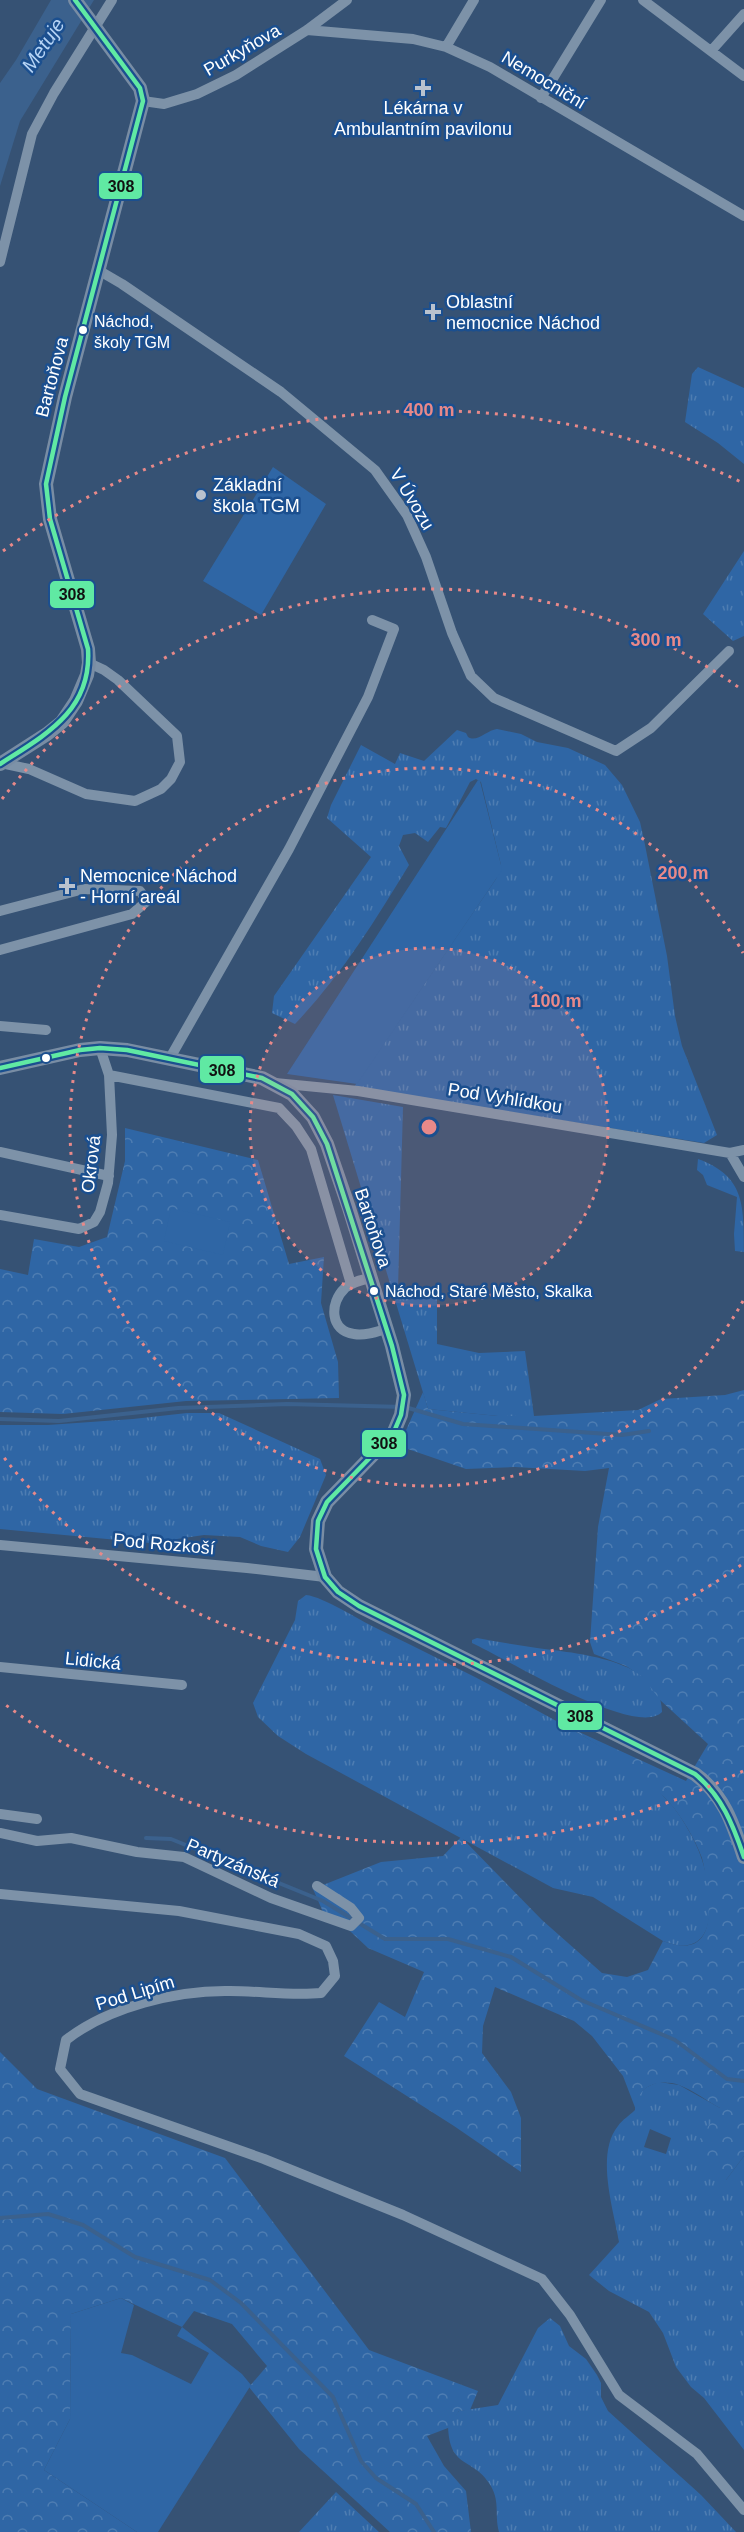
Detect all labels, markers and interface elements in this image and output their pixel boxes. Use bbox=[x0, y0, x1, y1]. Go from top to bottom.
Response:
water label: Metuje bbox=[17, 14, 69, 76]
street label: Purkyňova bbox=[200, 20, 285, 80]
street label: Nemocniční bbox=[498, 47, 590, 113]
marker: Lékárna v Ambulantním pavilonu bbox=[416, 81, 430, 95]
place label: Lékárna v Ambulantním pavilonu bbox=[334, 98, 512, 139]
line badge: 308 bbox=[98, 172, 143, 200]
text: 308 bbox=[108, 178, 134, 195]
place label: Oblastní nemocnice Náchod bbox=[446, 292, 600, 333]
marker: Oblastní nemocnice Náchod bbox=[424, 303, 442, 321]
place label: Náchod, školy TGM bbox=[94, 313, 170, 351]
marker: Náchod, školy TGM bbox=[77, 324, 89, 336]
street label: Bartoňova bbox=[32, 334, 73, 419]
text: 400 m bbox=[403, 400, 455, 420]
street label: V Úvozu bbox=[386, 464, 439, 533]
place label: Základní škola TGM bbox=[213, 475, 300, 516]
marker: Základní škola TGM bbox=[194, 488, 208, 502]
line badge: 308 bbox=[49, 580, 95, 609]
text: 308 bbox=[59, 586, 85, 603]
text: 300 m bbox=[630, 630, 682, 650]
text: 200 m bbox=[657, 863, 709, 883]
place label: Nemocnice Náchod - Horní areál bbox=[80, 866, 237, 907]
marker: Nemocnice Náchod - Horní areál bbox=[58, 877, 76, 895]
text: 100 m bbox=[530, 991, 582, 1011]
unlabelled marker bbox=[40, 1052, 52, 1064]
line badge: 308 bbox=[199, 1055, 245, 1084]
text: 308 bbox=[209, 1062, 235, 1079]
street label: Pod Vyhlídkou bbox=[446, 1079, 564, 1117]
centre of rings bbox=[419, 1117, 439, 1137]
street label: Okrová bbox=[78, 1133, 105, 1194]
street label: Bartoňova bbox=[351, 1186, 395, 1271]
place label: Náchod, Staré Město, Skalka bbox=[385, 1283, 592, 1300]
marker: Náchod, Staré Město, Skalka bbox=[368, 1285, 380, 1297]
line badge: 308 bbox=[361, 1429, 407, 1458]
text: 308 bbox=[371, 1435, 397, 1452]
street label: Pod Rozkoší bbox=[112, 1530, 216, 1558]
street label: Lidická bbox=[64, 1648, 123, 1674]
line badge: 308 bbox=[557, 1702, 603, 1731]
text: 308 bbox=[567, 1708, 593, 1725]
street label: Partyzánská bbox=[184, 1834, 283, 1892]
street label: Pod Lipím bbox=[93, 1972, 177, 2014]

